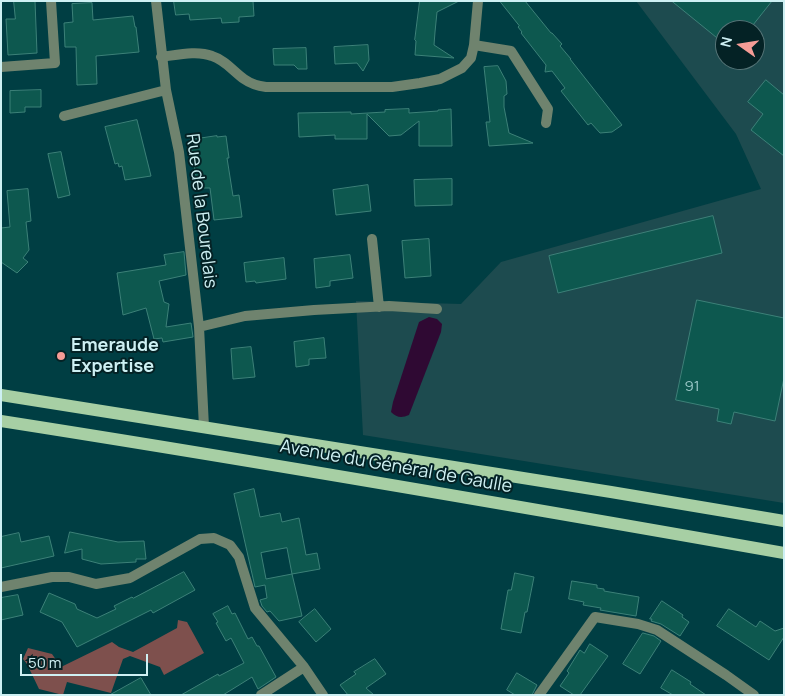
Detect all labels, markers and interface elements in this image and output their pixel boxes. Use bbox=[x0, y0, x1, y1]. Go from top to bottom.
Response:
north arrow bbox=[715, 20, 765, 70]
text: N bbox=[715, 35, 736, 49]
street label: Rue de la Bourelais bbox=[181, 132, 221, 290]
place label: Emeraude Expertise bbox=[71, 335, 159, 378]
marker: Emeraude Expertise bbox=[55, 350, 67, 362]
house number: 91 bbox=[684, 378, 700, 396]
street label: Avenue du Général de Gaulle bbox=[278, 436, 514, 498]
scale bar bbox=[22, 644, 150, 676]
text: 50 m bbox=[28, 652, 62, 673]

